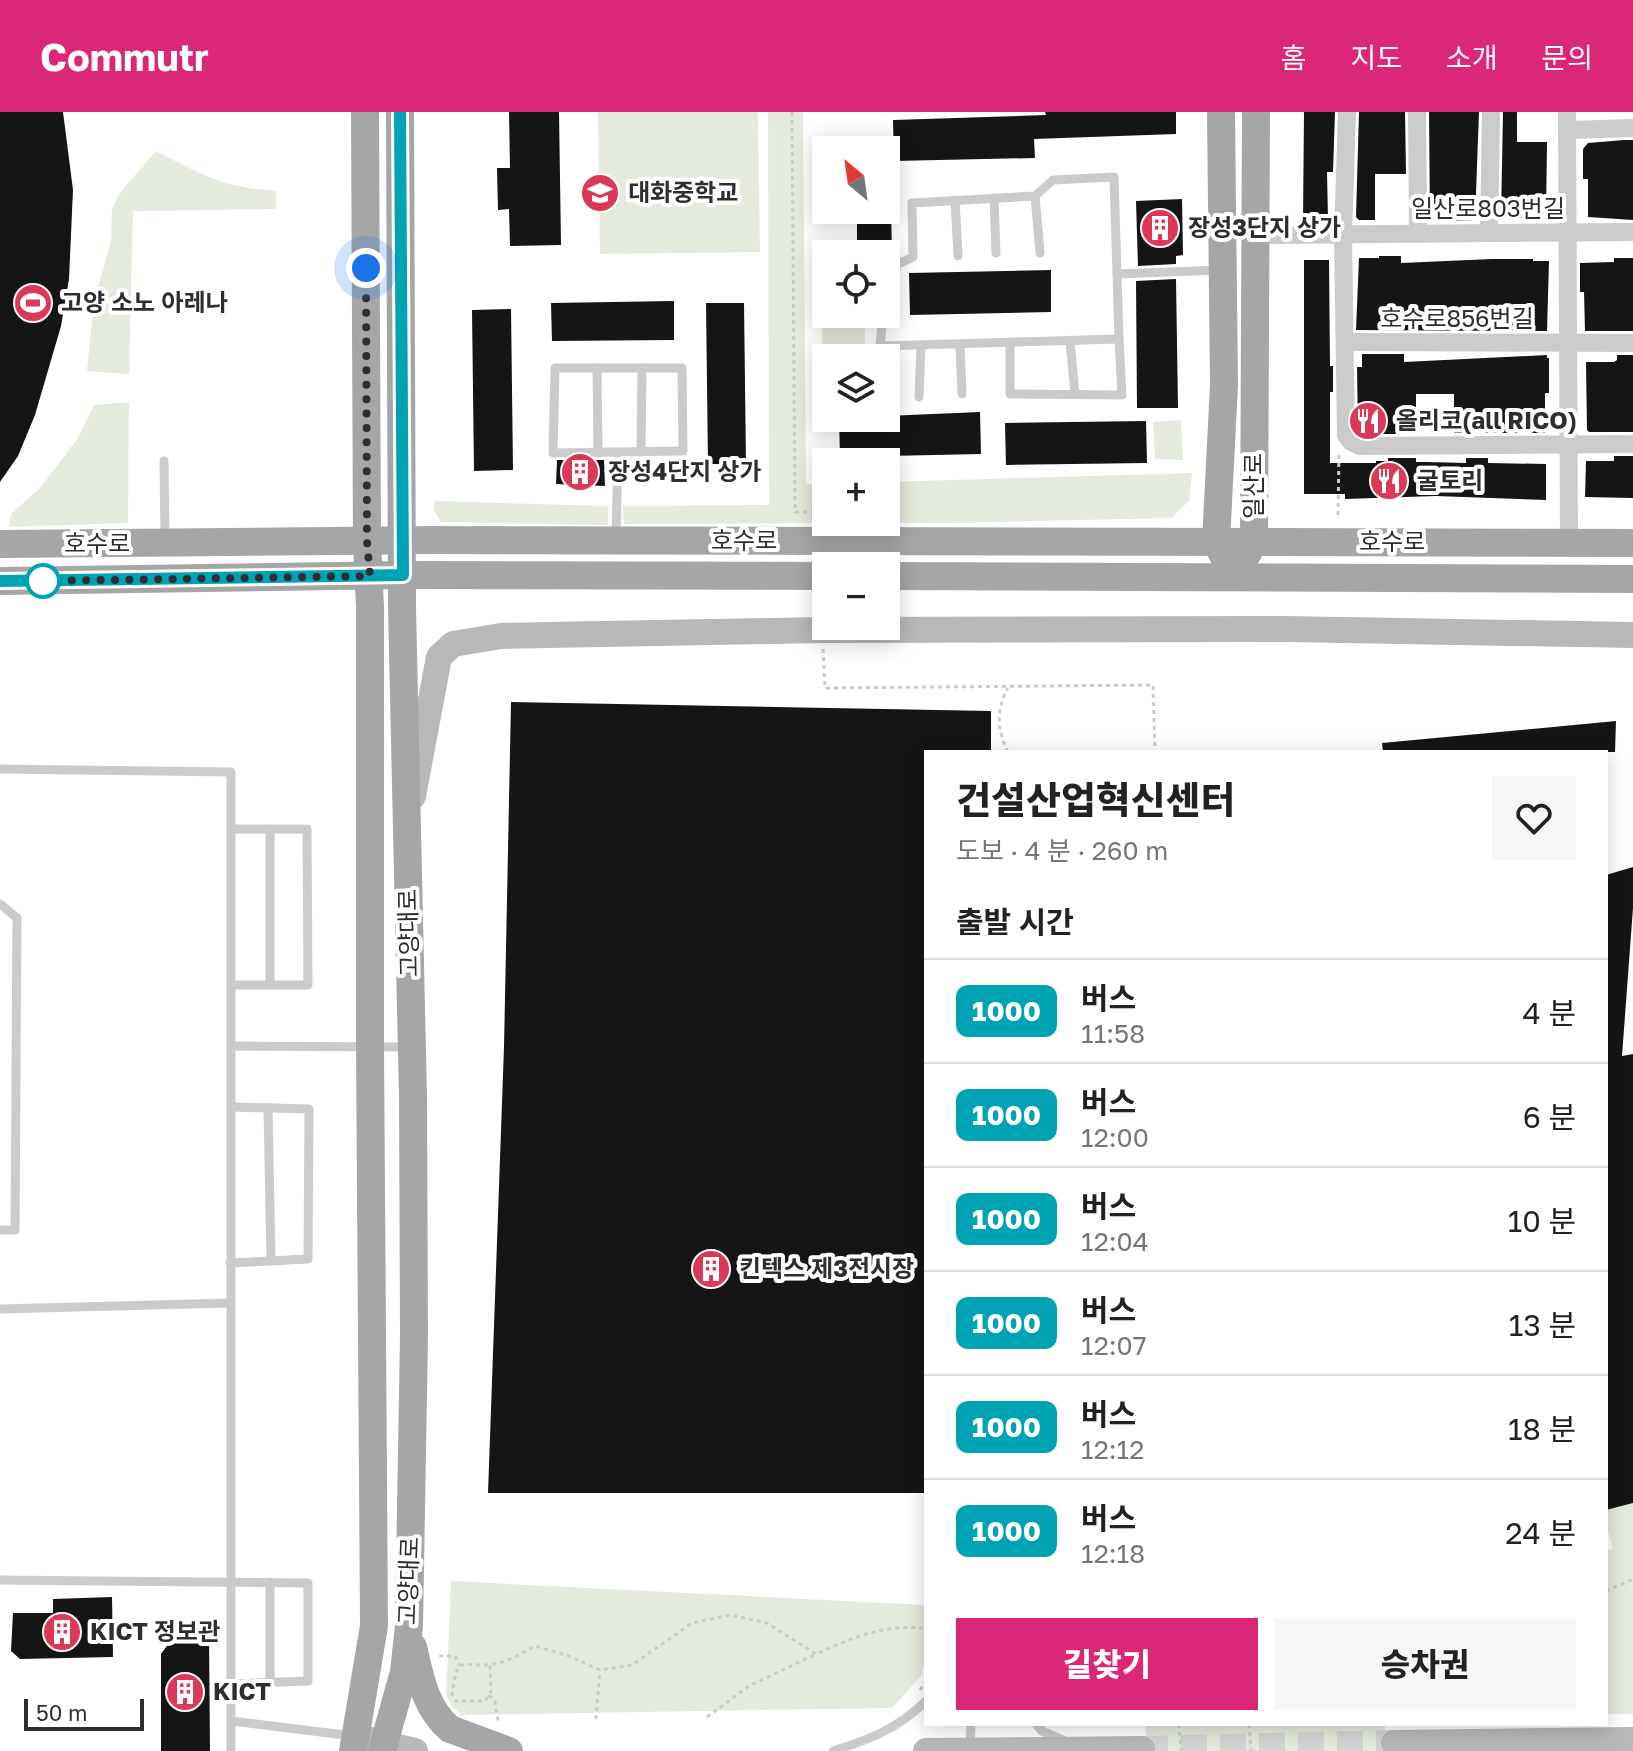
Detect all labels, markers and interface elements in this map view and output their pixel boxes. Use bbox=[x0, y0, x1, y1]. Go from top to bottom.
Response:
text: Commutr bbox=[40, 34, 209, 79]
text: 홈 bbox=[1281, 41, 1306, 74]
text: 지도 bbox=[1350, 41, 1402, 74]
text: 소개 bbox=[1446, 41, 1497, 74]
text: 문의 bbox=[1541, 41, 1593, 74]
north arrow bbox=[812, 136, 900, 224]
map controls bbox=[812, 136, 900, 640]
school or university icon: 대화중학교 bbox=[579, 172, 621, 214]
place label: 대화중학교 bbox=[628, 177, 738, 206]
street label: 일산로803번길 bbox=[1411, 193, 1565, 222]
building icon: 장성3단지 상가 bbox=[1139, 207, 1181, 249]
place label: 장성3단지 상가 bbox=[1188, 212, 1341, 241]
button: locate bbox=[812, 240, 900, 328]
your location bbox=[346, 248, 386, 288]
sports icon: 고양 소노 아레나 bbox=[12, 282, 54, 324]
place label: 고양 소노 아레나 bbox=[61, 287, 228, 316]
street label: 호수로856번길 bbox=[1380, 303, 1534, 332]
button: layers bbox=[812, 344, 900, 432]
restaurant icon: 올리코(all RICO) bbox=[1347, 400, 1389, 442]
place label: 올리코(all RICO) bbox=[1396, 405, 1577, 434]
button: + bbox=[812, 448, 900, 536]
building icon: 장성4단지 상가 bbox=[559, 451, 601, 493]
street label: 일산로 bbox=[1238, 453, 1267, 519]
place label: 장성4단지 상가 bbox=[608, 456, 761, 485]
restaurant icon: 굴토리 bbox=[1368, 460, 1410, 502]
place label: 굴토리 bbox=[1417, 465, 1483, 494]
street label: 호수로 bbox=[711, 525, 777, 554]
street label: 호수로 bbox=[1359, 526, 1425, 555]
street label: 호수로 bbox=[64, 528, 130, 557]
button: − bbox=[812, 552, 900, 640]
unlabelled marker bbox=[26, 564, 60, 598]
button: heart bbox=[1492, 776, 1576, 860]
text: 건설산업혁신센터 bbox=[956, 777, 1236, 822]
text: 도보 · 4 분 · 260 m bbox=[956, 835, 1168, 866]
street label: 고양대로 bbox=[392, 889, 423, 977]
text: 출발 시간 bbox=[956, 904, 1074, 940]
text: 버스 bbox=[1081, 980, 1136, 1016]
text: 1000 bbox=[972, 994, 1041, 1027]
text: 4 분 bbox=[1523, 995, 1576, 1031]
text: 11:58 bbox=[1081, 1018, 1145, 1049]
text: 버스 bbox=[1081, 1084, 1136, 1120]
text: 1000 bbox=[972, 1098, 1041, 1131]
text: 6 분 bbox=[1523, 1099, 1576, 1135]
text: 12:00 bbox=[1081, 1122, 1149, 1153]
text: 버스 bbox=[1081, 1188, 1136, 1224]
text: 1000 bbox=[972, 1202, 1041, 1235]
text: 10 분 bbox=[1508, 1203, 1576, 1239]
text: 12:04 bbox=[1081, 1226, 1149, 1257]
building icon: 킨텍스 제3전시장 bbox=[690, 1248, 732, 1290]
place label: 킨텍스 제3전시장 bbox=[739, 1253, 914, 1282]
text: 버스 bbox=[1081, 1292, 1136, 1328]
text: 1000 bbox=[972, 1306, 1041, 1339]
text: 13 분 bbox=[1509, 1307, 1576, 1343]
text: 12:07 bbox=[1081, 1330, 1146, 1361]
text: 버스 bbox=[1081, 1396, 1136, 1432]
text: 1000 bbox=[972, 1410, 1041, 1443]
text: 18 분 bbox=[1508, 1411, 1576, 1447]
text: 12:12 bbox=[1081, 1434, 1144, 1465]
text: 버스 bbox=[1081, 1500, 1136, 1536]
text: 1000 bbox=[972, 1514, 1041, 1547]
text: 24 분 bbox=[1505, 1515, 1576, 1551]
street label: 고양대로 bbox=[391, 1536, 424, 1626]
text: 12:18 bbox=[1081, 1538, 1145, 1569]
building icon: KICT 정보관 bbox=[41, 1611, 83, 1653]
place label: KICT 정보관 bbox=[90, 1616, 220, 1645]
button: 길찾기 bbox=[956, 1618, 1258, 1710]
button: 승차권 bbox=[1274, 1618, 1576, 1710]
building icon: KICT bbox=[164, 1671, 206, 1713]
place label: KICT bbox=[213, 1676, 271, 1705]
scale bar bbox=[24, 1695, 144, 1731]
text: 50 m bbox=[36, 1699, 87, 1726]

